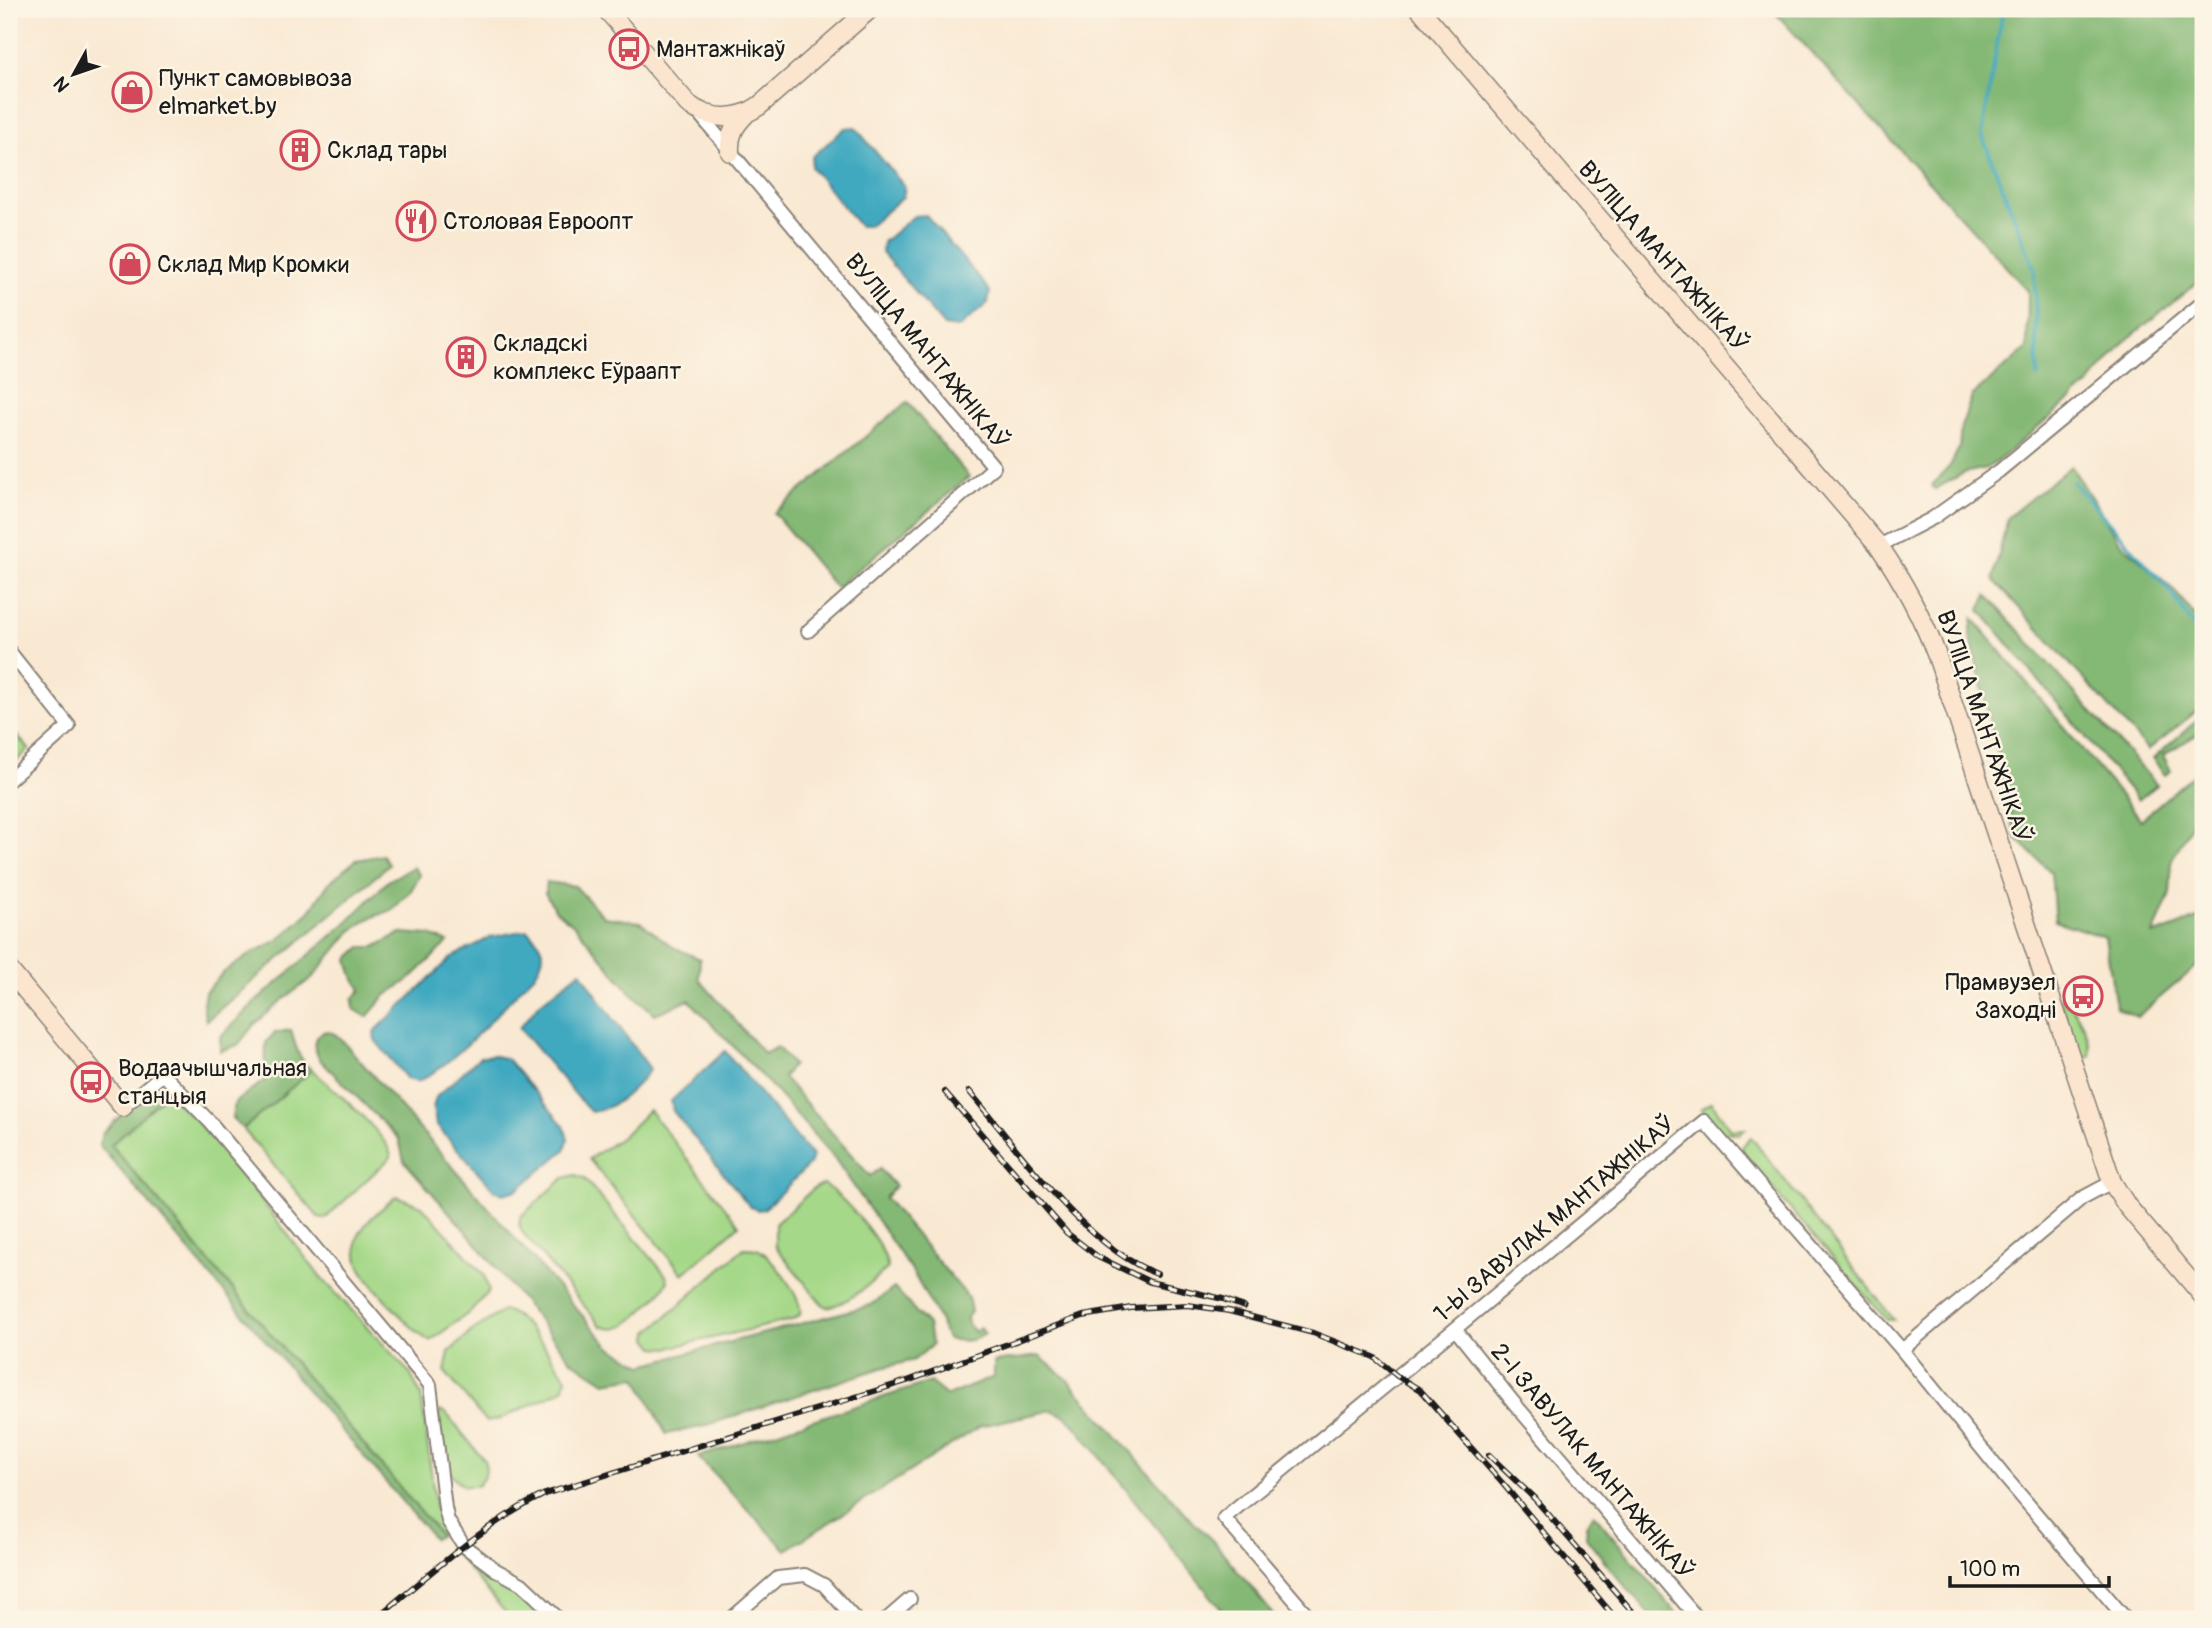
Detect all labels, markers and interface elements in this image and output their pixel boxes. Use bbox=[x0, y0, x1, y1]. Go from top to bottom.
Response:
bus stop icon: Мантажнікаў bbox=[608, 28, 650, 70]
place label: Мантажнікаў bbox=[656, 35, 785, 64]
north arrow bbox=[38, 38, 108, 108]
place label: Пункт самовывоза elmarket.by bbox=[159, 64, 352, 121]
shop icon: Пункт самовывоза elmarket.by bbox=[111, 71, 153, 113]
text: N bbox=[48, 72, 75, 97]
building icon: Склад тары bbox=[279, 129, 321, 171]
place label: Склад тары bbox=[327, 136, 448, 165]
street label: ВУЛІЦА МАНТАЖНІКАЎ bbox=[1572, 155, 1754, 358]
restaurant icon: Столовая Евроопт bbox=[395, 200, 437, 242]
place label: Столовая Евроопт bbox=[443, 207, 633, 236]
shop icon: Склад Мир Кромки bbox=[109, 243, 151, 285]
street label: ВУЛІЦА МАНТАЖНІКАЎ bbox=[839, 248, 1015, 455]
place label: Склад Мир Кромки bbox=[157, 250, 349, 279]
place label: Складскі комплекс Еўраапт bbox=[493, 329, 681, 386]
building icon: Складскі комплекс Еўраапт bbox=[445, 336, 487, 378]
street label: ВУЛІЦА МАНТАЖНІКАЎ bbox=[1930, 607, 2037, 846]
place label: Прамвузел Заходні bbox=[1945, 968, 2056, 1025]
bus stop icon: Прамвузел Заходні bbox=[2062, 975, 2104, 1017]
place label: Водаачышчальная станцыя bbox=[118, 1054, 307, 1111]
bus stop icon: Водаачышчальная станцыя bbox=[70, 1061, 112, 1103]
street label: 1-Ы ЗАВУЛАК МАНТАЖНІКАЎ bbox=[1428, 1110, 1681, 1329]
street label: 2-І ЗАВУЛАК МАНТАЖНІКАЎ bbox=[1485, 1338, 1699, 1585]
scale bar bbox=[1950, 1544, 2109, 1588]
text: 100 m bbox=[1960, 1556, 2020, 1583]

